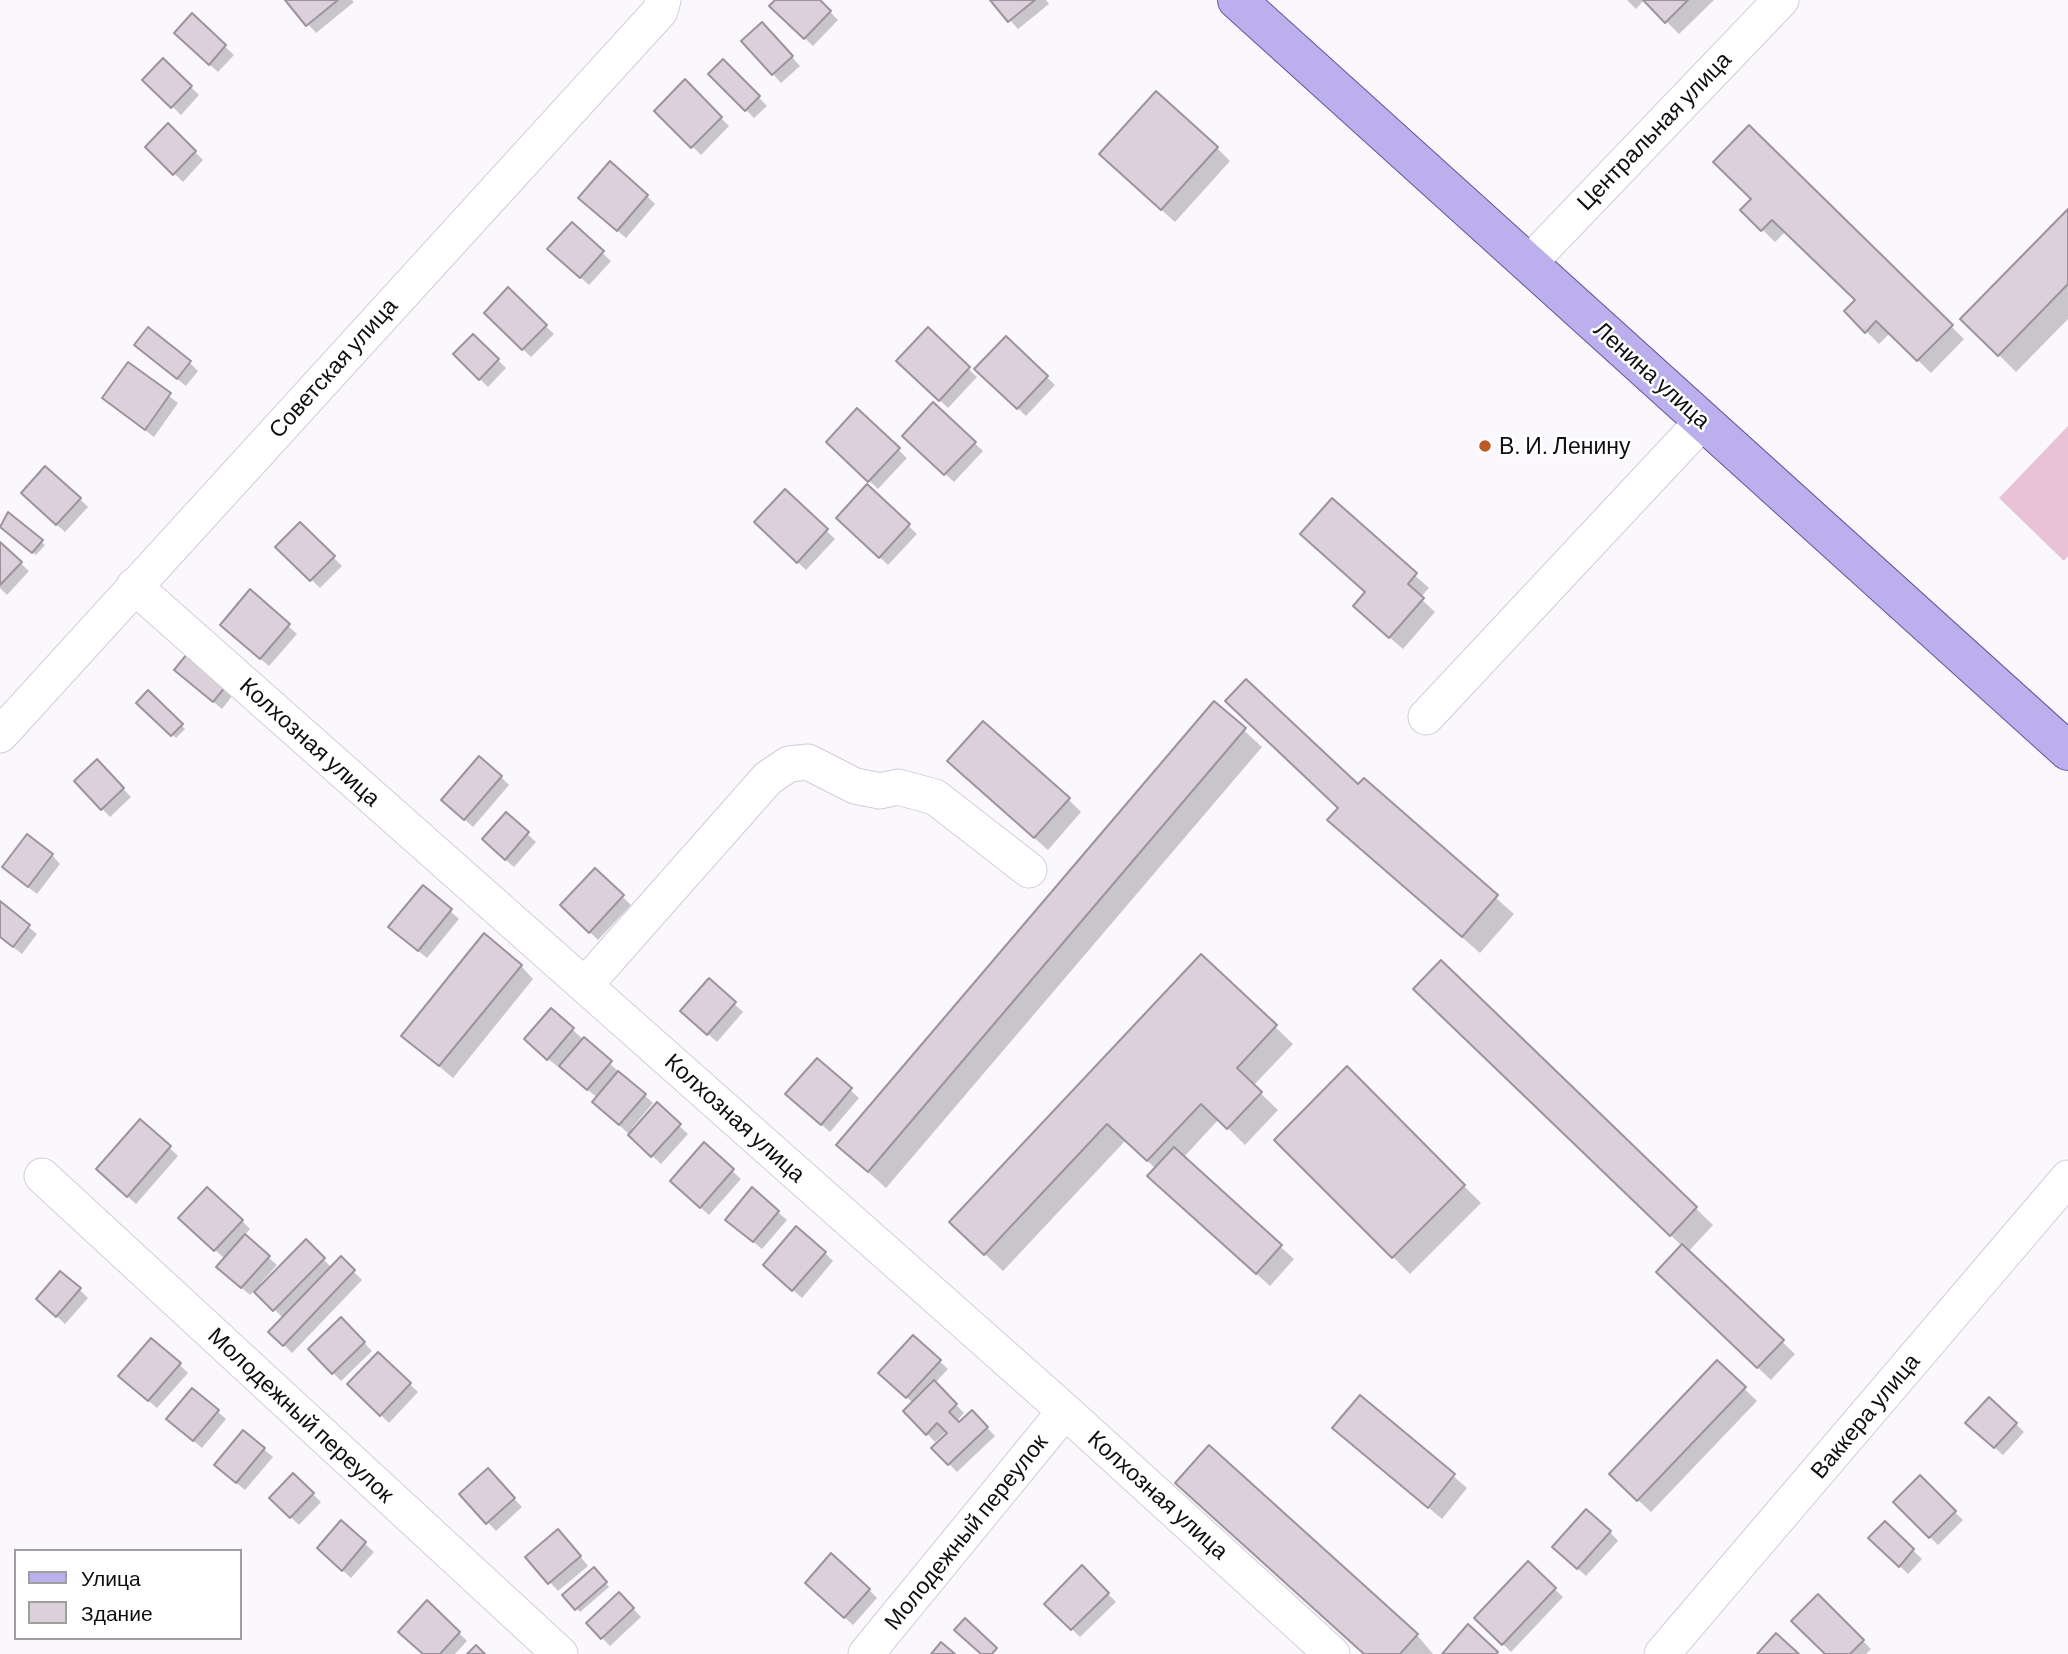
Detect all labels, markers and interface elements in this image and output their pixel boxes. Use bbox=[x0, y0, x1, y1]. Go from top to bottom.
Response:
street label: Центральная улица bbox=[1571, 46, 1737, 216]
street label: Советская улица bbox=[263, 292, 403, 444]
street label: Ленина улица bbox=[1588, 316, 1716, 434]
place label: В. И. Ленину bbox=[1499, 432, 1630, 460]
marker: В. И. Ленину bbox=[1477, 438, 1493, 454]
street label: Колхозная улица bbox=[234, 672, 386, 812]
street label: Колхозная улица bbox=[659, 1048, 811, 1188]
street label: Молодежный переулок bbox=[202, 1322, 400, 1508]
street label: Ваккера улица bbox=[1805, 1348, 1925, 1484]
street label: Колхозная улица bbox=[1082, 1425, 1234, 1565]
street label: Молодежный переулок bbox=[879, 1429, 1053, 1635]
legend bbox=[14, 1549, 242, 1640]
text: Улица bbox=[81, 1565, 141, 1590]
text: Здание bbox=[81, 1600, 153, 1625]

